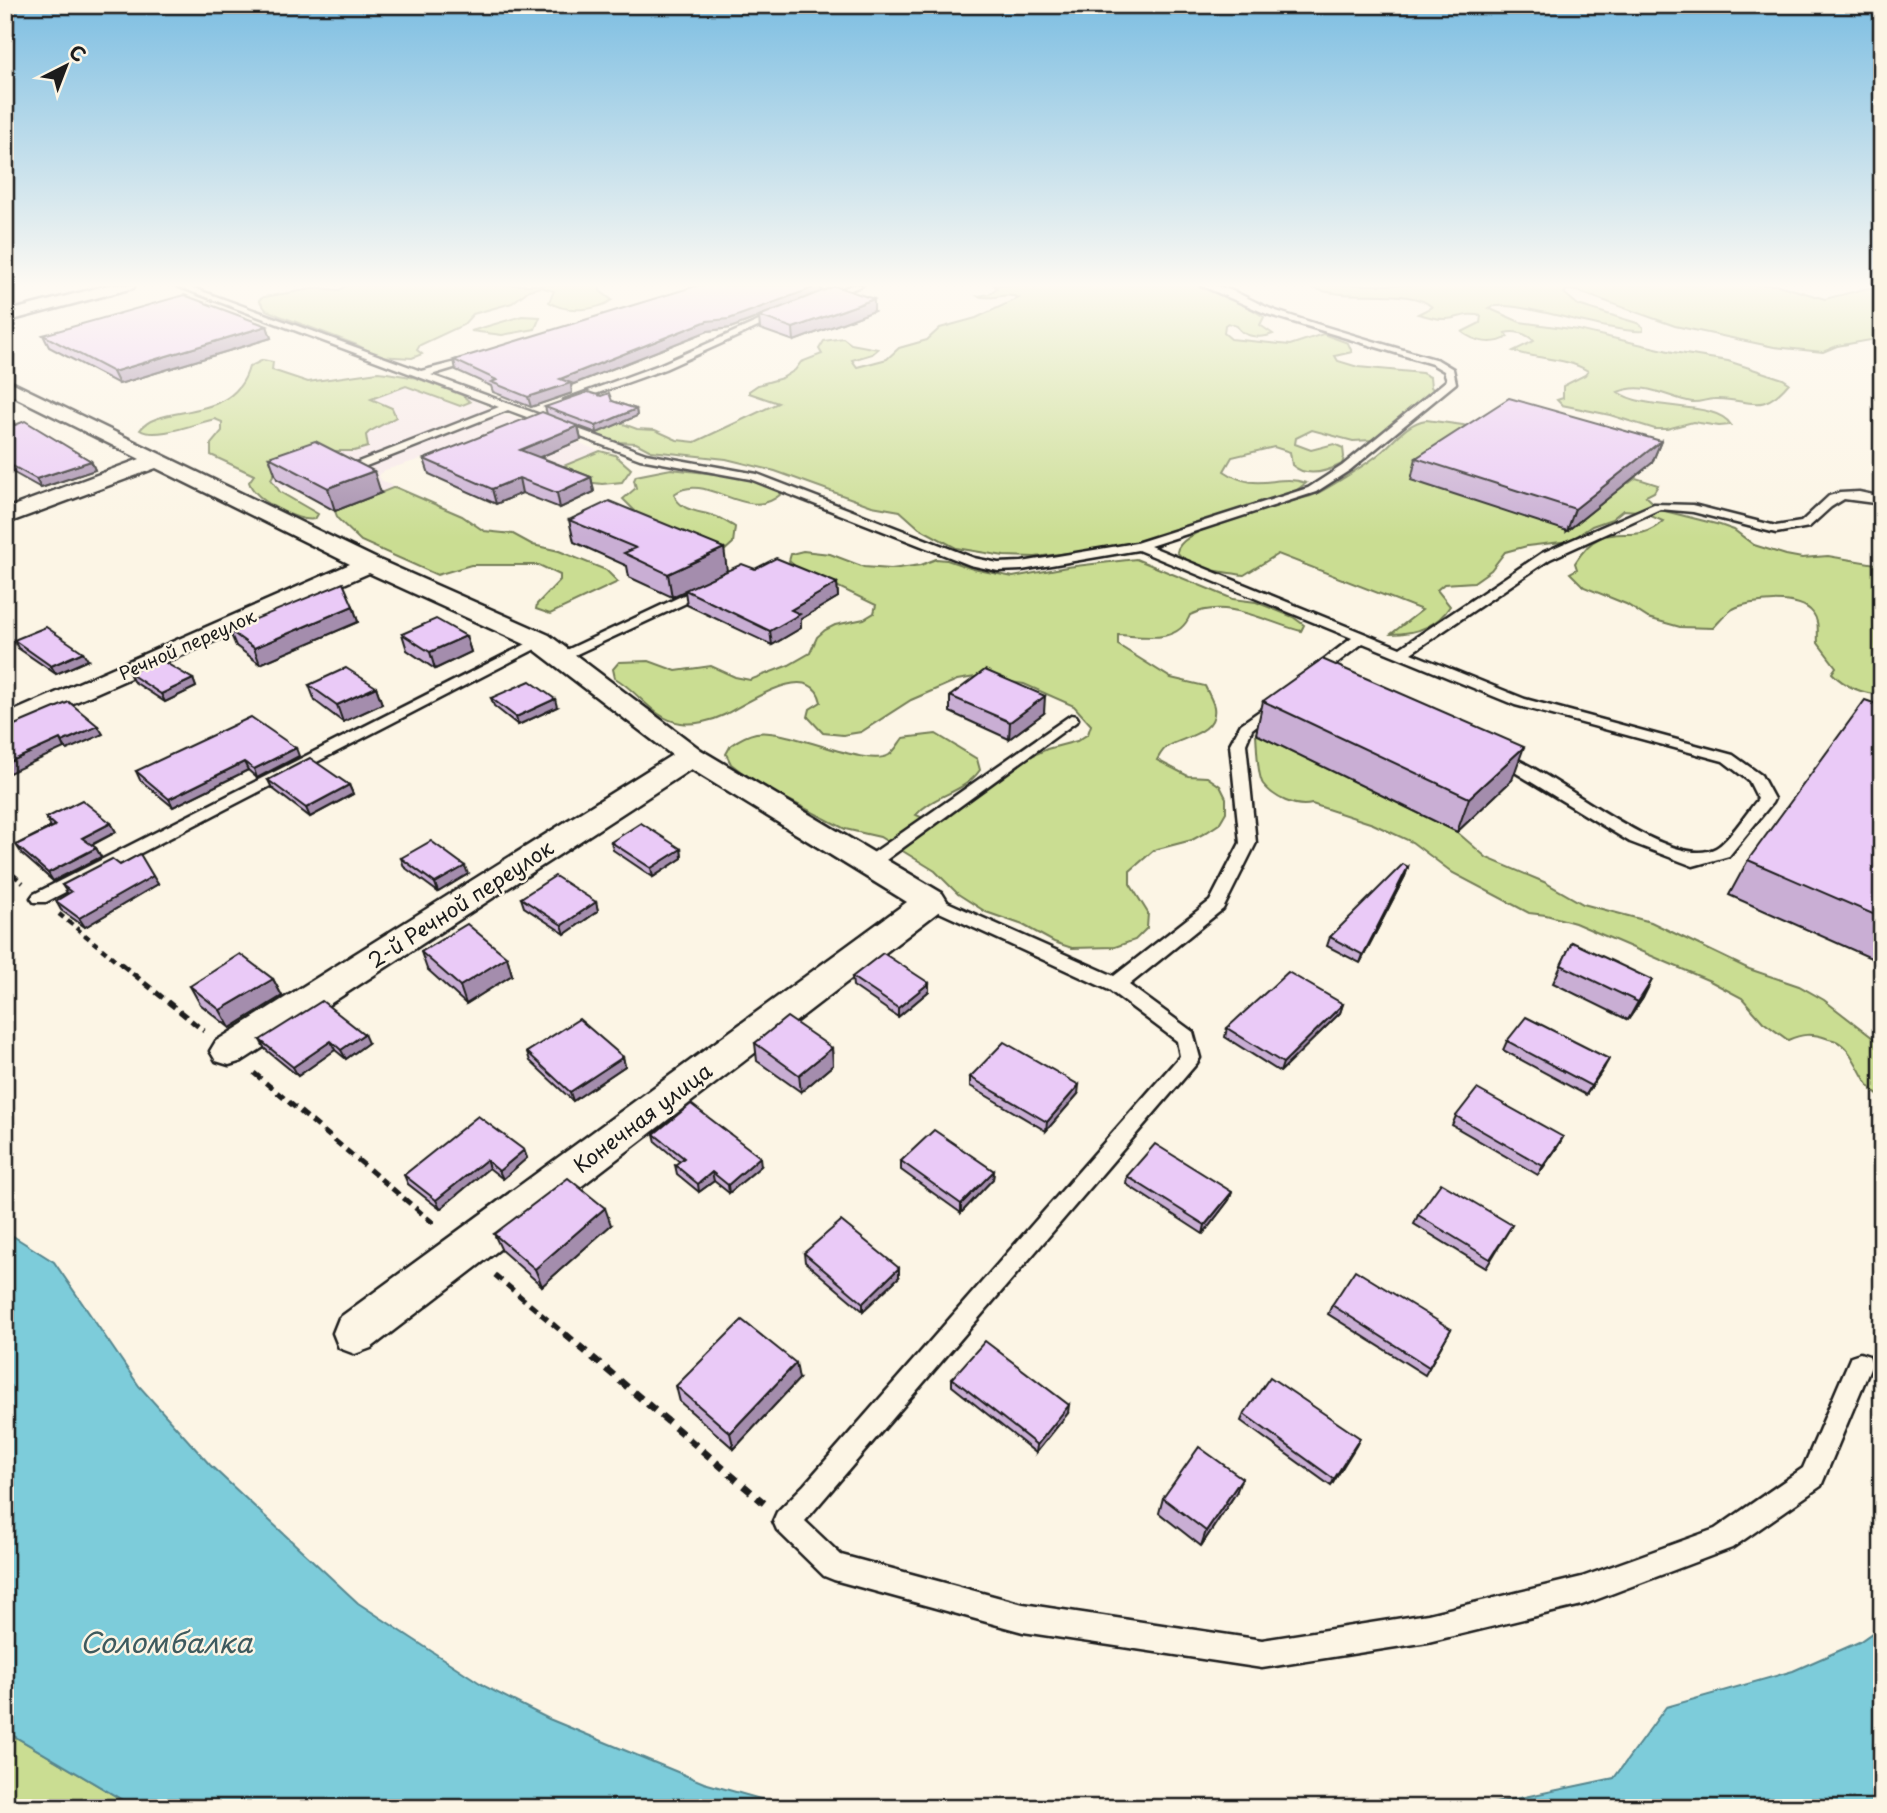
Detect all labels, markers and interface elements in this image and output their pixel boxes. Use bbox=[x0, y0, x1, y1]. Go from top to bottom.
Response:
north arrow bbox=[32, 32, 102, 102]
text: С bbox=[63, 37, 93, 68]
street label: Речной переулок bbox=[114, 602, 260, 686]
street label: 2-й Речной переулок bbox=[361, 831, 559, 975]
street label: Конечная улица bbox=[566, 1054, 719, 1180]
water label: Соломбалка bbox=[80, 1620, 253, 1663]

